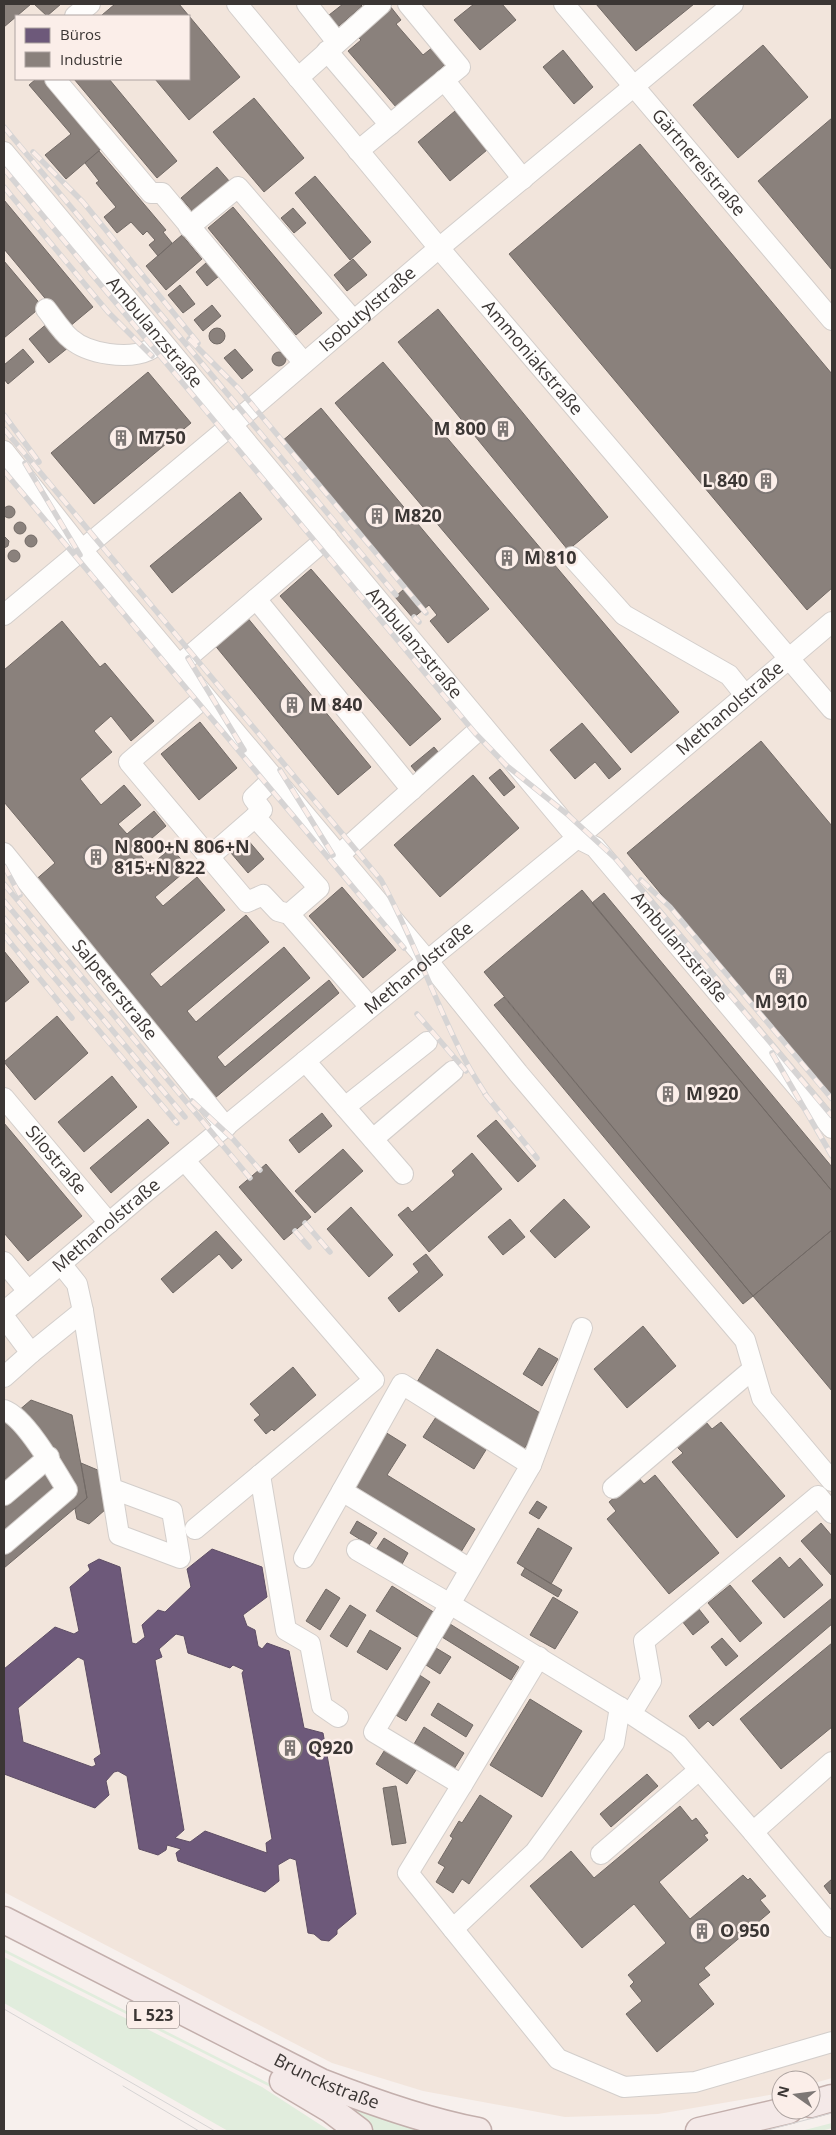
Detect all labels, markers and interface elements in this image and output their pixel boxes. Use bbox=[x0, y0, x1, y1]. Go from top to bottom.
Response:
legend bbox=[15, 15, 190, 80]
text: Büros bbox=[60, 24, 101, 44]
text: Industrie bbox=[60, 49, 123, 69]
street label: Gärtnereistraße bbox=[647, 103, 752, 221]
street label: Isobutylstraße bbox=[313, 260, 420, 357]
street label: Ambulanzstraße bbox=[102, 271, 209, 392]
street label: Ammoniakstraße bbox=[477, 294, 589, 420]
place label: M 800 bbox=[433, 416, 486, 440]
building icon: M 800 bbox=[490, 416, 516, 442]
building icon: M750 bbox=[108, 425, 134, 451]
place label: M750 bbox=[138, 425, 186, 449]
place label: L 840 bbox=[702, 468, 748, 492]
building icon: L 840 bbox=[753, 468, 779, 494]
building icon: M820 bbox=[364, 503, 390, 529]
place label: M820 bbox=[394, 503, 442, 527]
building icon: M 810 bbox=[494, 545, 520, 571]
place label: M 810 bbox=[524, 545, 577, 569]
street label: Ambulanzstraße bbox=[362, 582, 468, 703]
street label: Methanolstraße bbox=[670, 655, 788, 760]
building icon: M 840 bbox=[279, 692, 305, 718]
place label: M 840 bbox=[310, 692, 363, 716]
place label: N 800+N 806+N 815+N 822 bbox=[114, 834, 250, 879]
building icon: N 800+N 806+N 815+N 822 bbox=[83, 844, 109, 870]
street label: Ambulanzstraße bbox=[627, 886, 734, 1007]
street label: Methanolstraße bbox=[359, 915, 478, 1019]
street label: Salpeterstraße bbox=[67, 934, 164, 1045]
building icon: M 910 bbox=[768, 963, 794, 989]
place label: M 910 bbox=[755, 989, 807, 1013]
building icon: M 920 bbox=[655, 1081, 681, 1107]
place label: M 920 bbox=[686, 1081, 739, 1105]
street label: Silostraße bbox=[21, 1120, 93, 1199]
street label: Methanolstraße bbox=[47, 1172, 164, 1277]
building icon: Q920 bbox=[277, 1735, 303, 1761]
place label: Q920 bbox=[308, 1735, 353, 1759]
building icon: O 950 bbox=[689, 1918, 715, 1944]
place label: O 950 bbox=[720, 1918, 770, 1942]
road number: L 523 bbox=[127, 2002, 179, 2028]
street label: Brunckstraße bbox=[270, 2047, 383, 2114]
north arrow bbox=[771, 2070, 821, 2120]
text: N bbox=[772, 2084, 793, 2100]

